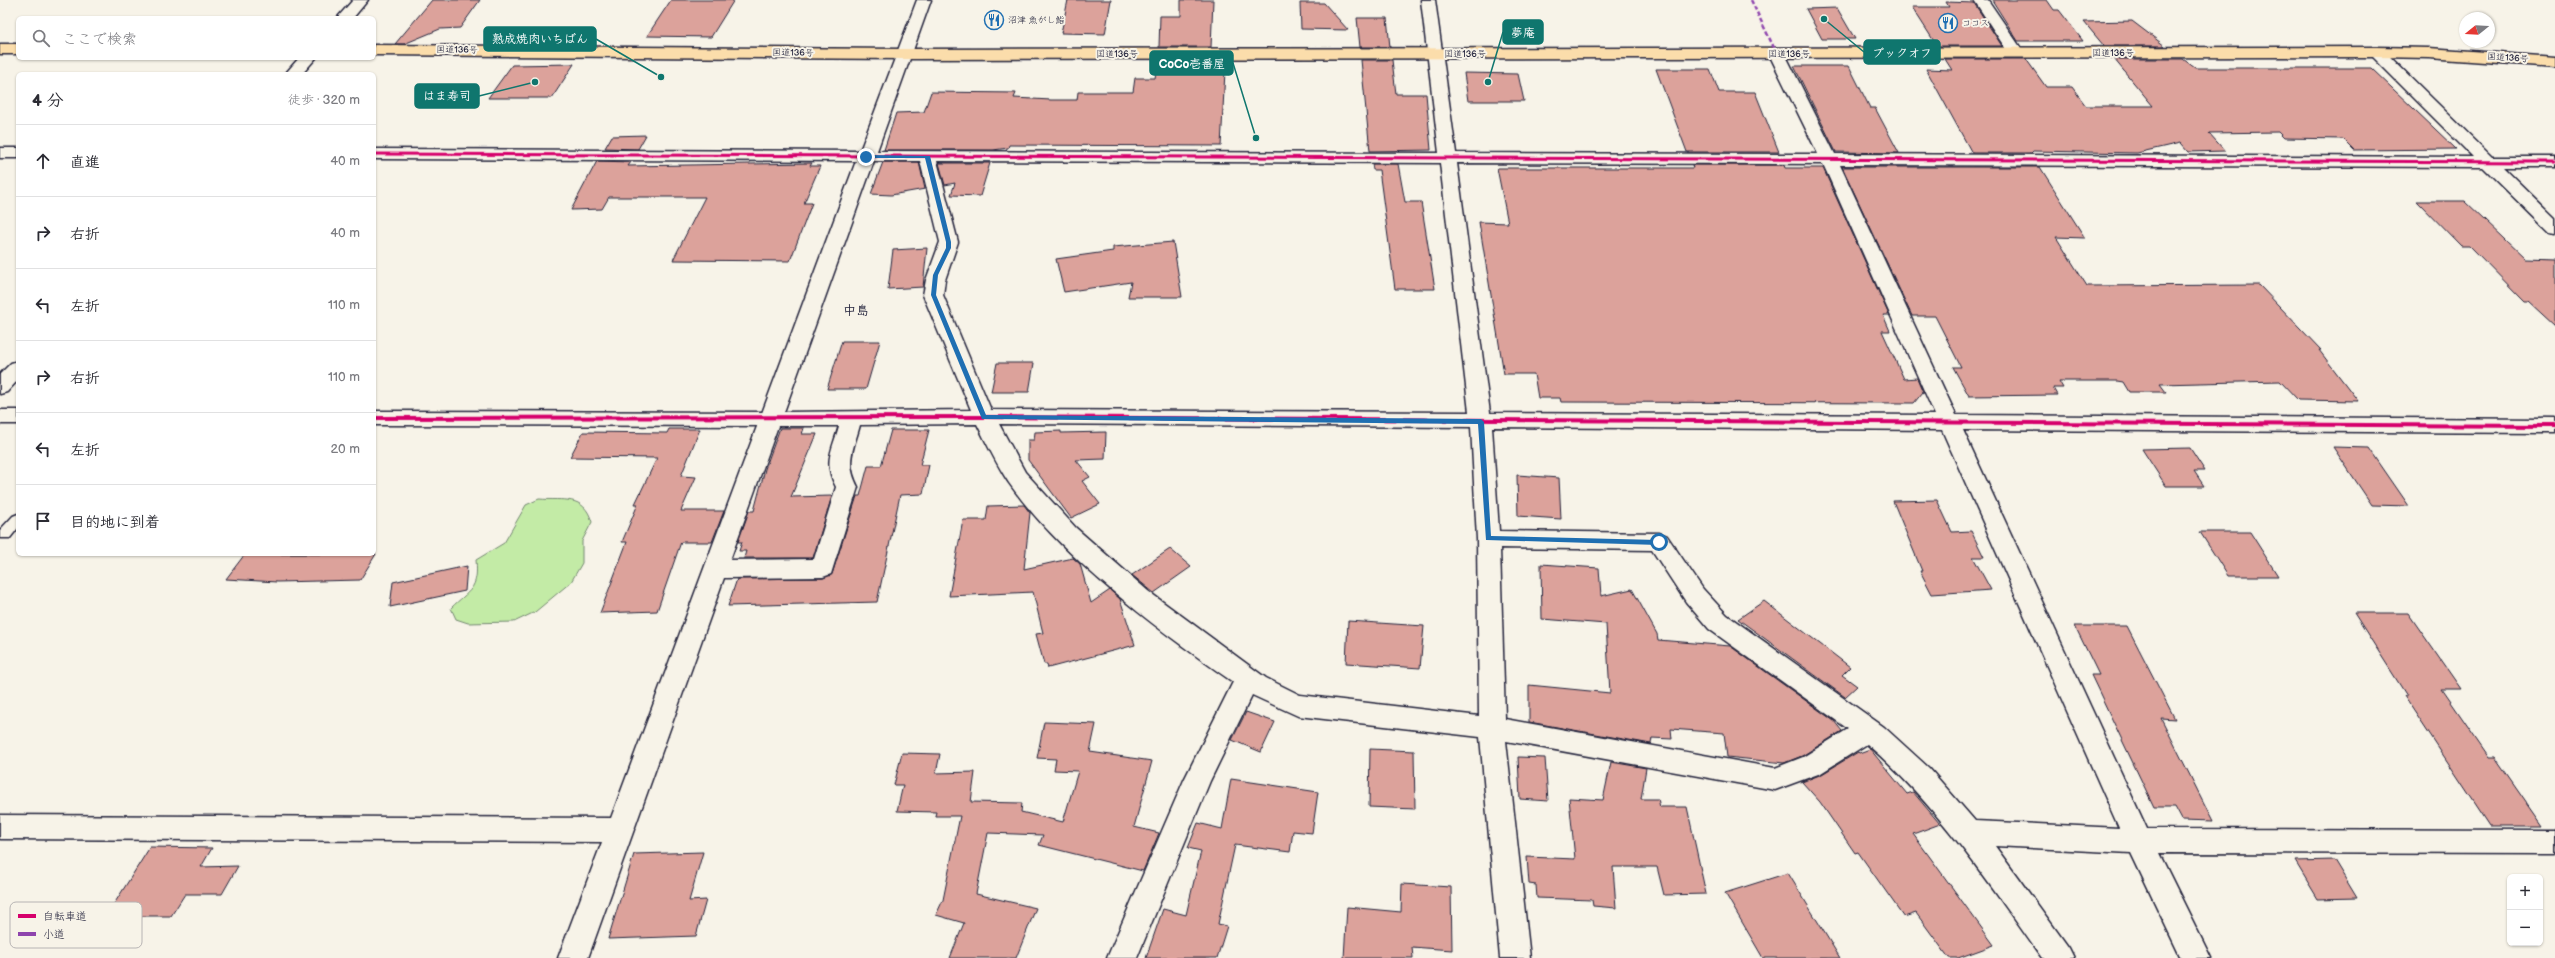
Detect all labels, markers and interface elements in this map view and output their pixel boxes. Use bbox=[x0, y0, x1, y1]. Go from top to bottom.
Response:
restaurant icon: 沼津 魚がし鮨 bbox=[983, 9, 1005, 31]
restaurant icon: ココス bbox=[1937, 12, 1959, 34]
north arrow bbox=[2459, 12, 2495, 48]
place label: 沼津 魚がし鮨 bbox=[1008, 15, 1064, 26]
search box bbox=[16, 16, 376, 60]
place label: ココス bbox=[1962, 18, 1989, 29]
callout: 夢庵 bbox=[1503, 20, 1543, 44]
text: 夢庵 bbox=[1511, 26, 1535, 41]
icon: search bbox=[30, 27, 52, 49]
callout: 熟成焼肉いちばん bbox=[484, 27, 596, 51]
text: ここで検索 bbox=[62, 30, 137, 49]
text: 熟成焼肉いちばん bbox=[492, 32, 588, 47]
callout: ブックオフ bbox=[1864, 40, 1940, 64]
street label: 国道136号 bbox=[436, 44, 478, 56]
text: ブックオフ bbox=[1872, 46, 1932, 61]
street label: 国道136号 bbox=[772, 47, 814, 59]
street label: 国道136号 bbox=[2092, 48, 2134, 59]
street label: 国道136号 bbox=[1096, 49, 1138, 60]
street label: 国道136号 bbox=[1444, 49, 1486, 60]
street label: 国道136号 bbox=[1768, 49, 1810, 60]
callout: CoCo壱番屋 bbox=[1150, 51, 1233, 75]
street label: 国道136号 bbox=[2487, 51, 2529, 65]
text: CoCo壱番屋 bbox=[1159, 57, 1225, 72]
callout: はま寿司 bbox=[415, 84, 479, 108]
text: はま寿司 bbox=[423, 89, 471, 104]
text: 4 分 bbox=[32, 91, 64, 111]
text: 徒歩 · 320 m bbox=[288, 92, 360, 108]
route end bbox=[857, 148, 875, 166]
icon: ahead bbox=[32, 150, 54, 172]
text: 直進 bbox=[70, 153, 100, 172]
text: 40 m bbox=[330, 153, 360, 169]
icon: right bbox=[32, 222, 54, 244]
text: 右折 bbox=[70, 225, 100, 244]
text: 40 m bbox=[330, 225, 360, 241]
icon: left bbox=[32, 294, 54, 316]
text: 左折 bbox=[70, 297, 100, 316]
text: 110 m bbox=[328, 297, 360, 313]
district label: 中島 bbox=[843, 303, 869, 319]
icon: right bbox=[32, 366, 54, 388]
text: 右折 bbox=[70, 369, 100, 388]
text: 110 m bbox=[328, 369, 360, 385]
icon: left bbox=[32, 438, 54, 460]
text: 左折 bbox=[70, 441, 100, 460]
text: 20 m bbox=[330, 441, 360, 457]
icon: arrive bbox=[32, 510, 54, 532]
text: 目的地に到着 bbox=[70, 513, 160, 532]
route start bbox=[1650, 533, 1668, 551]
map controls bbox=[2507, 874, 2543, 946]
button: + bbox=[2507, 874, 2543, 910]
legend bbox=[10, 902, 142, 948]
text: 自転車道 bbox=[43, 910, 87, 923]
button: − bbox=[2507, 910, 2543, 946]
text: 小道 bbox=[43, 928, 65, 941]

